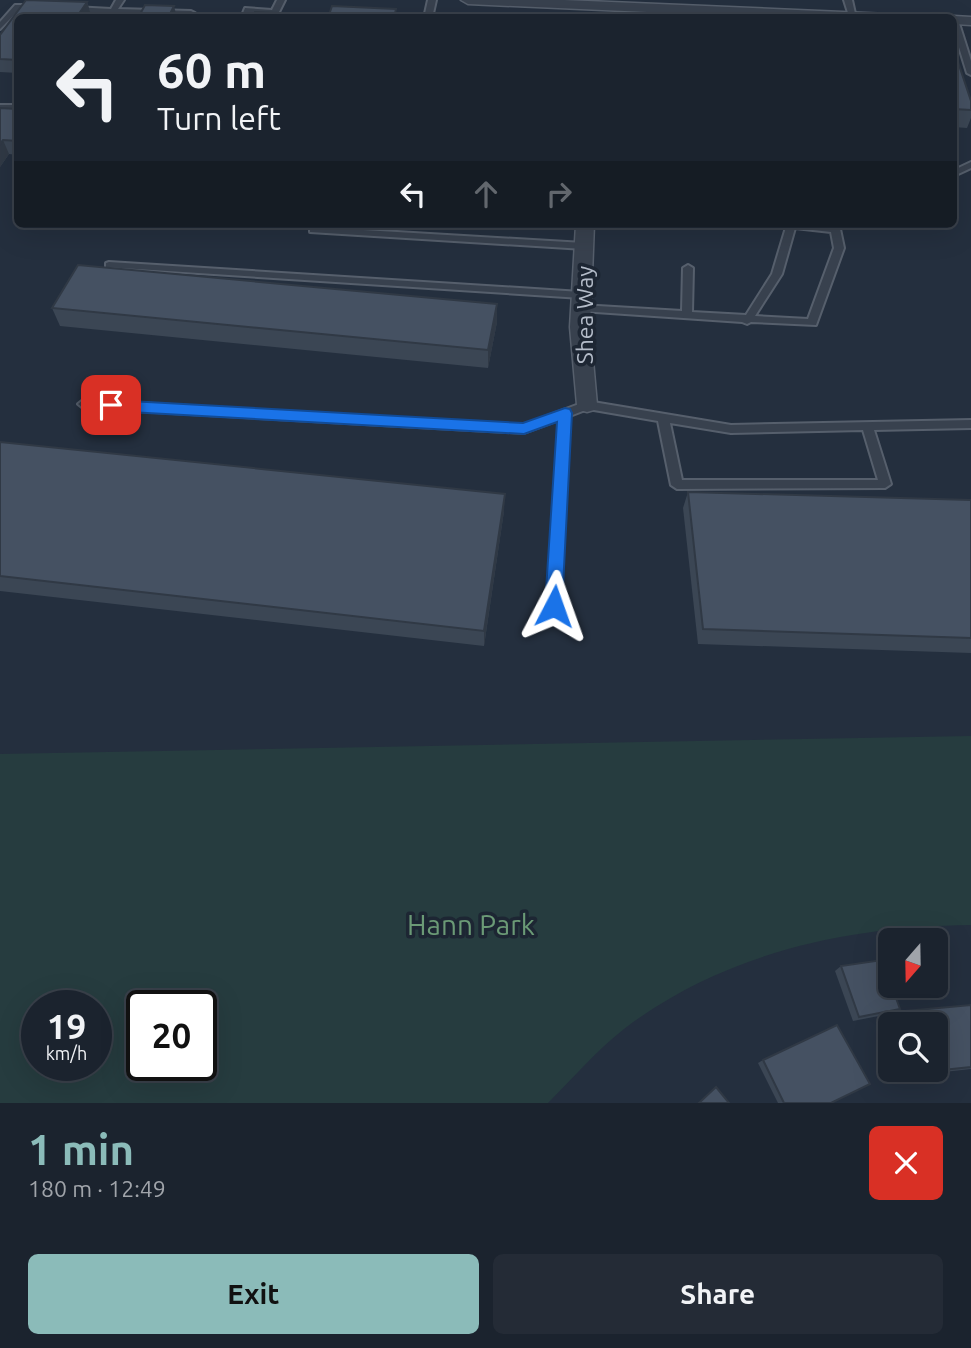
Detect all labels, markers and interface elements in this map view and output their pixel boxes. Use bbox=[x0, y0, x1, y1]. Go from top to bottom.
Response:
icon: left bbox=[42, 42, 133, 133]
text: 60 m bbox=[157, 42, 266, 97]
text: Turn left bbox=[157, 100, 281, 136]
icon: left bbox=[394, 175, 432, 213]
icon: ahead bbox=[467, 175, 505, 213]
icon: right bbox=[540, 175, 578, 213]
street label: Shea Way bbox=[572, 266, 597, 364]
pin bbox=[81, 375, 141, 435]
icon: arrive bbox=[92, 386, 130, 424]
position arrow bbox=[517, 569, 591, 643]
park label: Hann Park bbox=[407, 909, 535, 940]
north arrow bbox=[878, 928, 948, 998]
map controls bbox=[878, 928, 948, 1082]
speed limit sign: 20 bbox=[126, 990, 217, 1081]
text: 19 bbox=[47, 1006, 86, 1046]
button: search bbox=[878, 1012, 948, 1082]
text: km/h bbox=[46, 1043, 87, 1063]
text: 1 min bbox=[28, 1126, 134, 1173]
button: close bbox=[869, 1126, 943, 1200]
text: 180 m · 12:49 bbox=[28, 1176, 166, 1201]
button: Exit bbox=[28, 1254, 479, 1334]
button: Share bbox=[493, 1254, 943, 1334]

